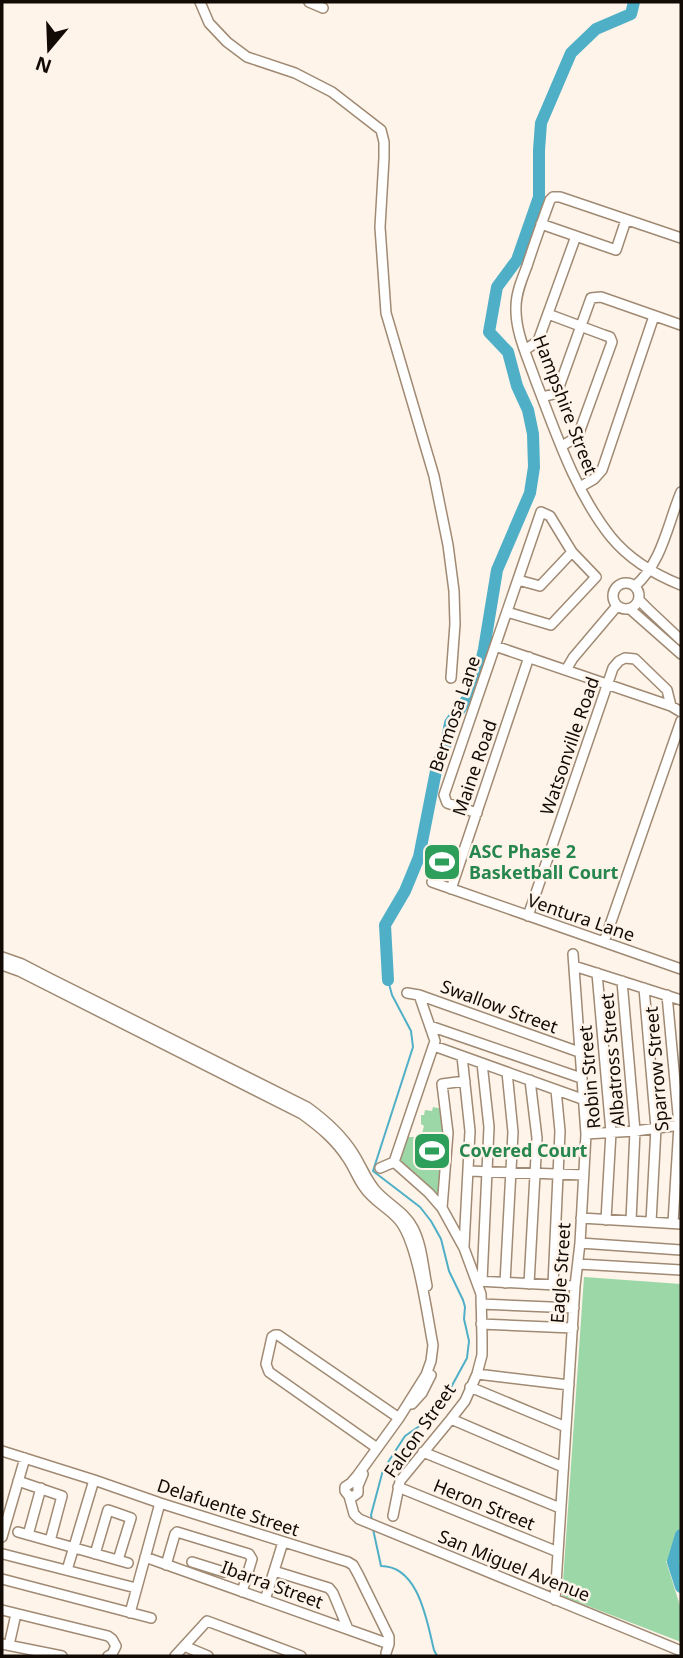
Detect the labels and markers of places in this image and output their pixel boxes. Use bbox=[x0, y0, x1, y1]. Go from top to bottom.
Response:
place label: ASC Phase 2 Basketball Court bbox=[469, 839, 619, 884]
sports icon: ASC Phase 2 Basketball Court bbox=[421, 841, 463, 883]
sports icon: Covered Court bbox=[411, 1130, 453, 1172]
place label: Covered Court bbox=[459, 1138, 588, 1162]

